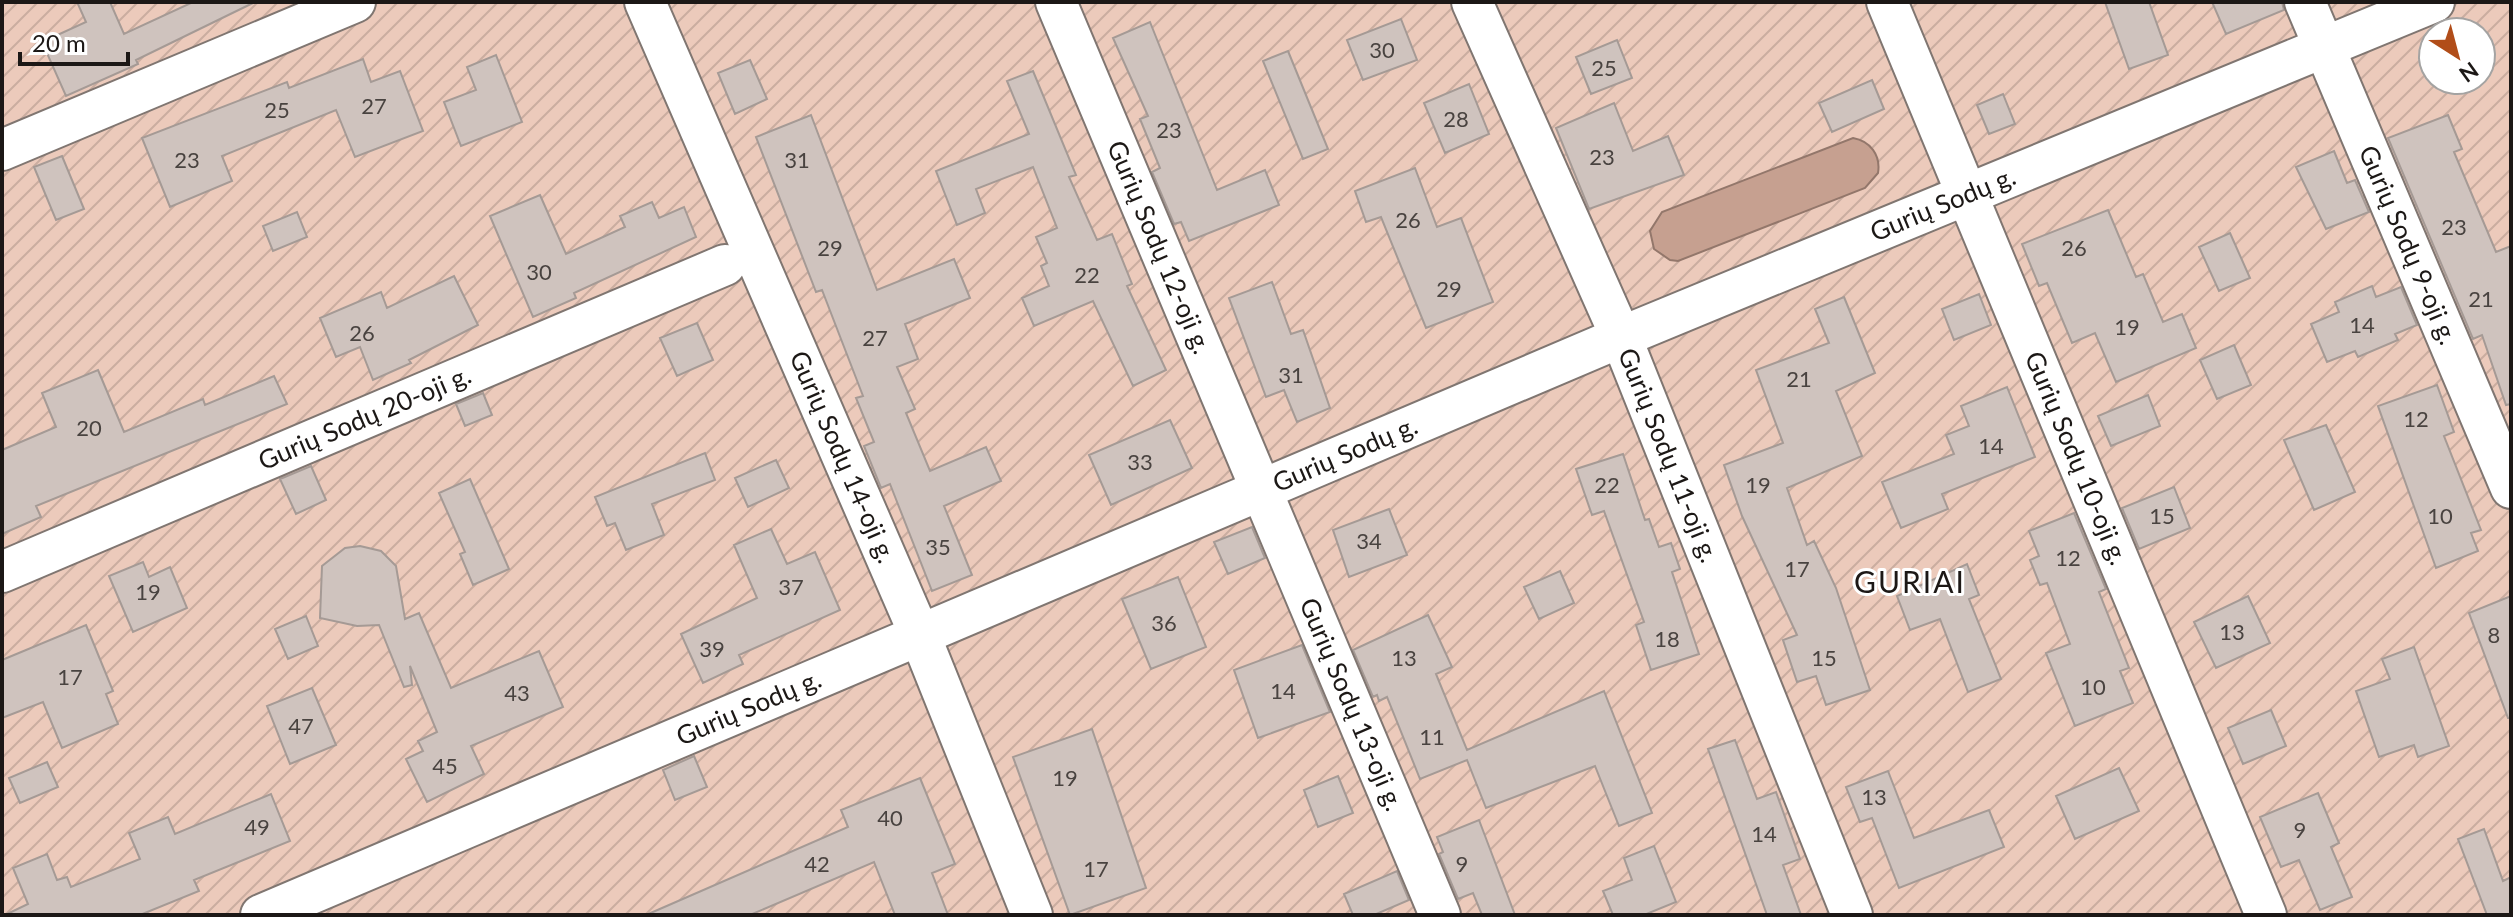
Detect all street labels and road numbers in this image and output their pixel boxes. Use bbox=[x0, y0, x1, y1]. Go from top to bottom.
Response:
street label: Gurių Sodų 12-oji g. bbox=[1101, 135, 1219, 358]
street label: Gurių Sodų 9-oji g. bbox=[2353, 140, 2465, 349]
street label: Gurių Sodų g. bbox=[1865, 159, 2020, 248]
street label: Gurių Sodų 11-oji g. bbox=[1612, 343, 1726, 567]
street label: Gurių Sodų 14-oji g. bbox=[783, 346, 904, 568]
street label: Gurių Sodų 10-oji g. bbox=[2019, 346, 2136, 569]
street label: Gurių Sodų 20-oji g. bbox=[253, 358, 475, 476]
street label: Gurių Sodų g. bbox=[1267, 408, 1422, 498]
street label: Gurių Sodų 13-oji g. bbox=[1293, 593, 1411, 815]
street label: Gurių Sodų g. bbox=[671, 662, 826, 752]

